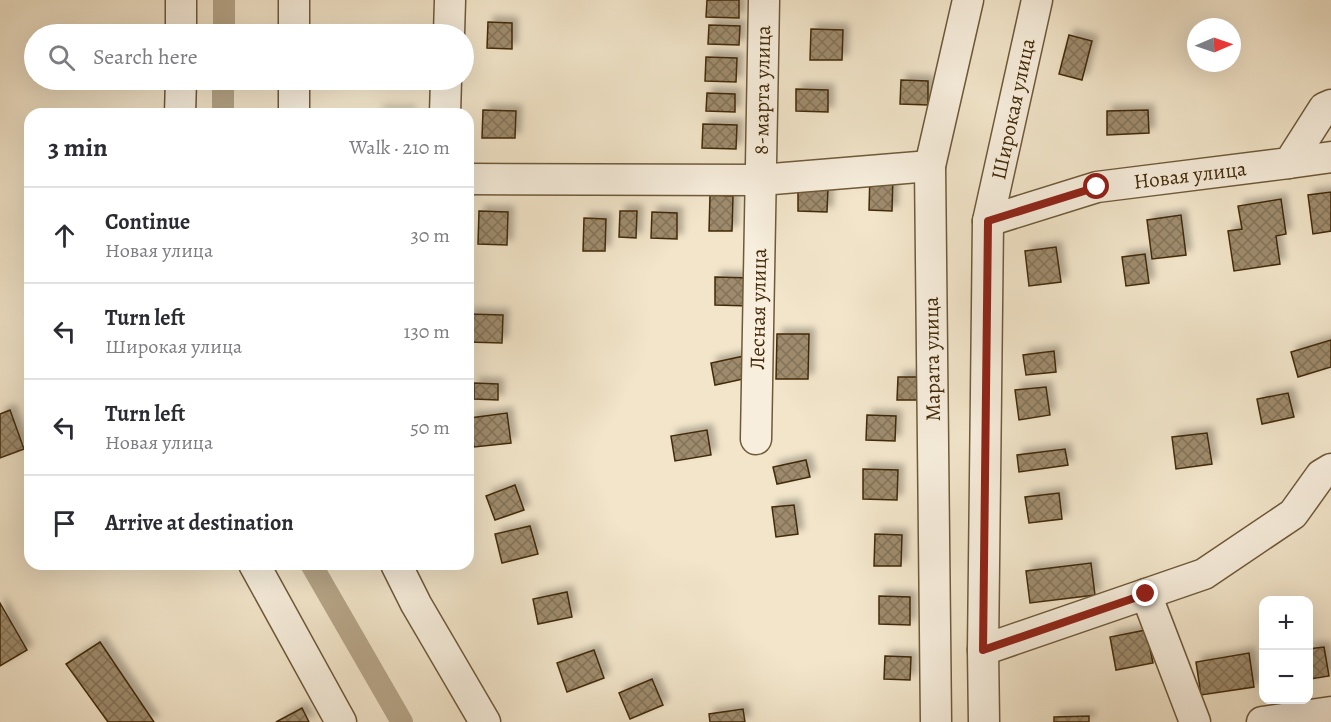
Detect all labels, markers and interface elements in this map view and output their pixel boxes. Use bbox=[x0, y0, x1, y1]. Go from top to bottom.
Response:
north arrow bbox=[1187, 18, 1241, 72]
search box bbox=[24, 24, 474, 90]
street label: 8-марта улица bbox=[747, 25, 777, 155]
street label: Широкая улица bbox=[984, 35, 1042, 182]
icon: search bbox=[45, 41, 78, 74]
text: Search here bbox=[93, 42, 198, 72]
text: 3 min bbox=[48, 130, 108, 165]
text: Walk · 210 m bbox=[349, 134, 450, 161]
street label: Новая улица bbox=[1132, 154, 1248, 196]
route start bbox=[1083, 173, 1109, 199]
text: Continue bbox=[105, 207, 190, 237]
icon: ahead bbox=[48, 219, 81, 252]
text: 30 m bbox=[410, 222, 450, 249]
text: Новая улица bbox=[105, 237, 213, 264]
street label: Лесная улица bbox=[743, 248, 773, 370]
street label: Марата улица bbox=[917, 296, 947, 422]
text: Turn left bbox=[105, 303, 185, 333]
icon: left bbox=[48, 315, 81, 348]
text: 130 m bbox=[404, 318, 450, 345]
text: Широкая улица bbox=[105, 333, 242, 360]
text: Turn left bbox=[105, 399, 185, 429]
icon: left bbox=[48, 411, 81, 444]
text: 50 m bbox=[410, 414, 450, 441]
text: Новая улица bbox=[105, 429, 213, 456]
icon: arrive bbox=[48, 507, 81, 540]
text: Arrive at destination bbox=[105, 508, 294, 538]
route end bbox=[1132, 580, 1158, 606]
map controls bbox=[1259, 596, 1313, 704]
button: + bbox=[1259, 596, 1313, 650]
button: − bbox=[1259, 650, 1313, 704]

